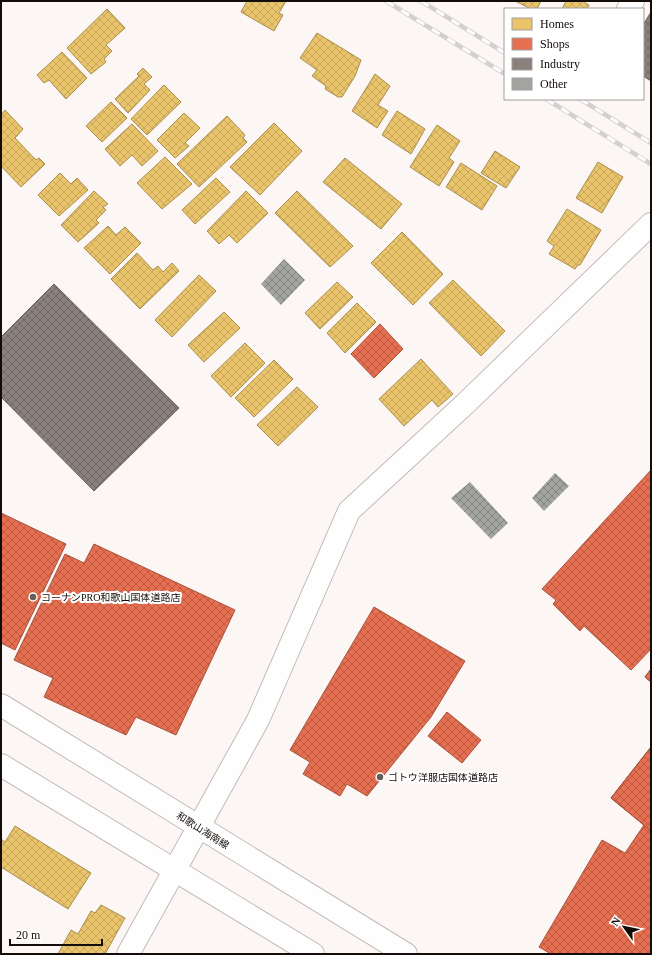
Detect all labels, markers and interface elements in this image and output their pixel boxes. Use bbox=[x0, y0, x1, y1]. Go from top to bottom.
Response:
legend bbox=[504, 8, 644, 100]
text: Homes bbox=[540, 17, 574, 31]
text: Shops bbox=[540, 37, 570, 51]
text: Industry bbox=[540, 57, 580, 71]
text: Other bbox=[540, 77, 567, 91]
marker: コーナンPRO和歌山国体道路店 bbox=[28, 592, 38, 602]
place label: コーナンPRO和歌山国体道路店 bbox=[41, 592, 180, 603]
marker: ゴトウ洋服店国体道路店 bbox=[375, 772, 385, 782]
place label: ゴトウ洋服店国体道路店 bbox=[388, 772, 498, 783]
street label: 和歌山海南線 bbox=[174, 810, 231, 851]
north arrow bbox=[604, 907, 644, 947]
text: N bbox=[608, 915, 623, 928]
scale bar bbox=[10, 921, 102, 947]
text: 20 m bbox=[16, 928, 41, 942]

